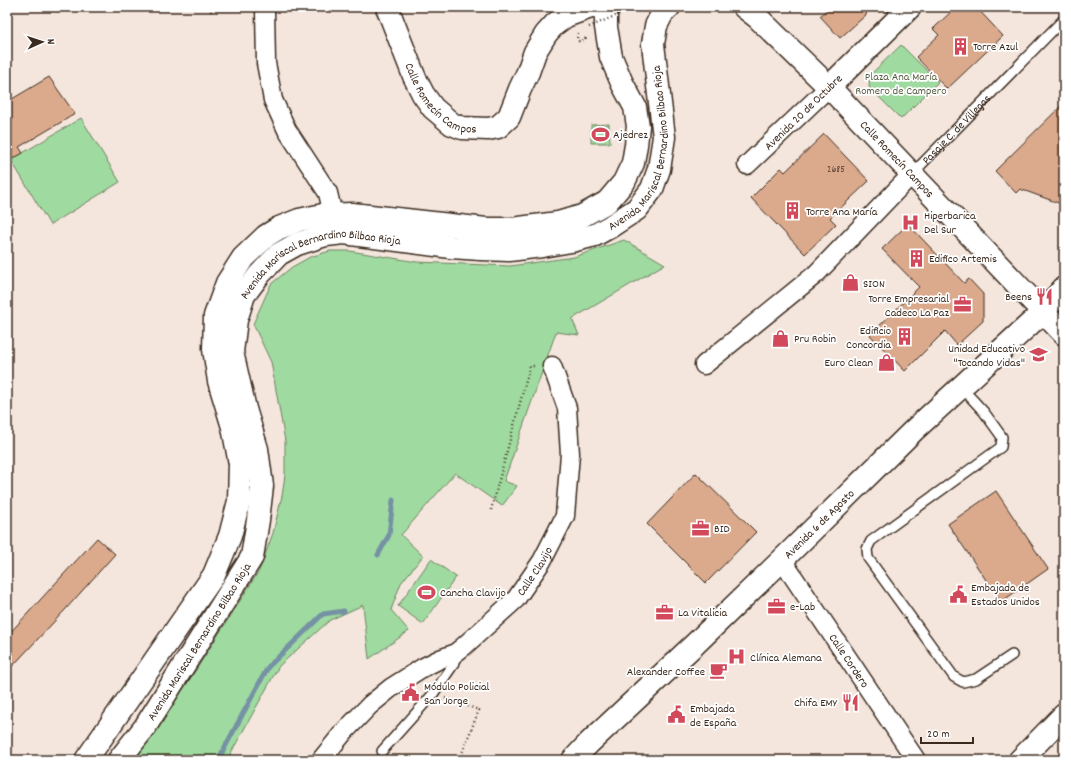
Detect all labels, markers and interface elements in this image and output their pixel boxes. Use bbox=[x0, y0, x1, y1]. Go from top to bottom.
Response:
north arrow bbox=[22, 22, 62, 62]
building icon: Torre Azul bbox=[950, 36, 970, 56]
text: N bbox=[42, 38, 58, 45]
place label: Torre Azul bbox=[973, 39, 1018, 56]
street label: Calle Romecín Campos bbox=[400, 61, 477, 139]
street label: Avenida Mariscal Bernardino Bilbao Rioja bbox=[605, 64, 674, 236]
park label: Plaza Ana María Romero de Campero bbox=[855, 69, 947, 100]
street label: Avenida 20 de Octubre bbox=[761, 71, 847, 155]
street label: Pasaje C. de Villegas bbox=[919, 91, 996, 169]
street label: Calle Romecín Campos bbox=[855, 117, 937, 202]
sports icon: Ajedrez bbox=[590, 124, 610, 144]
place label: Ajedrez bbox=[613, 127, 648, 144]
house number: 2685 bbox=[827, 163, 845, 177]
building icon: Torre Ana María bbox=[783, 201, 803, 221]
place label: Torre Ana María bbox=[806, 204, 878, 221]
place label: Hiperbarica Del Sur bbox=[924, 208, 976, 239]
hospital icon: Hiperbarica Del Sur bbox=[901, 212, 921, 232]
street label: Avenida Mariscal Bernardino Bilbao Rioja bbox=[236, 226, 402, 301]
building icon: Edifico Artemis bbox=[906, 248, 926, 268]
place label: Edifico Artemis bbox=[929, 251, 997, 268]
shop icon: SION bbox=[840, 273, 860, 293]
place label: SION bbox=[863, 276, 885, 293]
restaurant icon: Beens bbox=[1035, 286, 1055, 306]
place label: Beens bbox=[1005, 289, 1032, 306]
place label: Torre Empresarial Cadeco La Paz bbox=[868, 291, 949, 322]
office icon: Torre Empresarial Cadeco La Paz bbox=[952, 295, 972, 315]
place label: Edificio Concordia bbox=[846, 323, 891, 354]
building icon: Edificio Concordia bbox=[894, 327, 914, 347]
shop icon: Pru Robin bbox=[771, 328, 791, 348]
place label: Pru Robin bbox=[794, 331, 836, 348]
place label: Unidad Educativo "Tocando Vidas" bbox=[948, 341, 1025, 372]
school or university icon: Unidad Educativo "Tocando Vidas" bbox=[1028, 345, 1048, 365]
shop icon: Euro Clean bbox=[876, 352, 896, 372]
place label: Euro Clean bbox=[825, 355, 873, 372]
street label: Avenida 6 de Agosto bbox=[781, 486, 859, 563]
office icon: BID bbox=[691, 518, 711, 538]
place label: BID bbox=[714, 521, 730, 538]
street label: Calle Clavijo bbox=[513, 544, 558, 600]
street label: Avenida Mariscal Bernardino Bilbao Rioja bbox=[144, 560, 256, 725]
place label: Embajada de Estados Unidos bbox=[971, 580, 1040, 611]
sports icon: Cancha Clavijo bbox=[417, 582, 437, 602]
public building icon: Embajada de Estados Unidos bbox=[948, 584, 968, 604]
place label: Cancha Clavijo bbox=[440, 585, 506, 602]
office icon: e-Lab bbox=[767, 596, 787, 616]
place label: e-Lab bbox=[790, 599, 815, 616]
office icon: La Vitalicia bbox=[655, 602, 675, 622]
place label: La Vitalicia bbox=[678, 605, 727, 622]
street label: Calle Cordero bbox=[824, 631, 872, 692]
hospital icon: Clínica Alemana bbox=[727, 647, 747, 667]
place label: Clínica Alemana bbox=[750, 650, 822, 667]
cafe icon: Alexander Coffee bbox=[708, 661, 728, 681]
place label: Alexander Coffee bbox=[627, 664, 705, 681]
place label: Módulo Policial San Jorge bbox=[424, 679, 490, 710]
public building icon: Módulo Policial San Jorge bbox=[401, 683, 421, 703]
restaurant icon: Chifa EMY bbox=[840, 692, 860, 712]
place label: Chifa EMY bbox=[794, 695, 838, 712]
place label: Embajada de España bbox=[690, 701, 737, 732]
public building icon: Embajada de España bbox=[667, 705, 687, 725]
scale bar bbox=[921, 719, 973, 745]
text: 20 m bbox=[927, 726, 950, 743]

